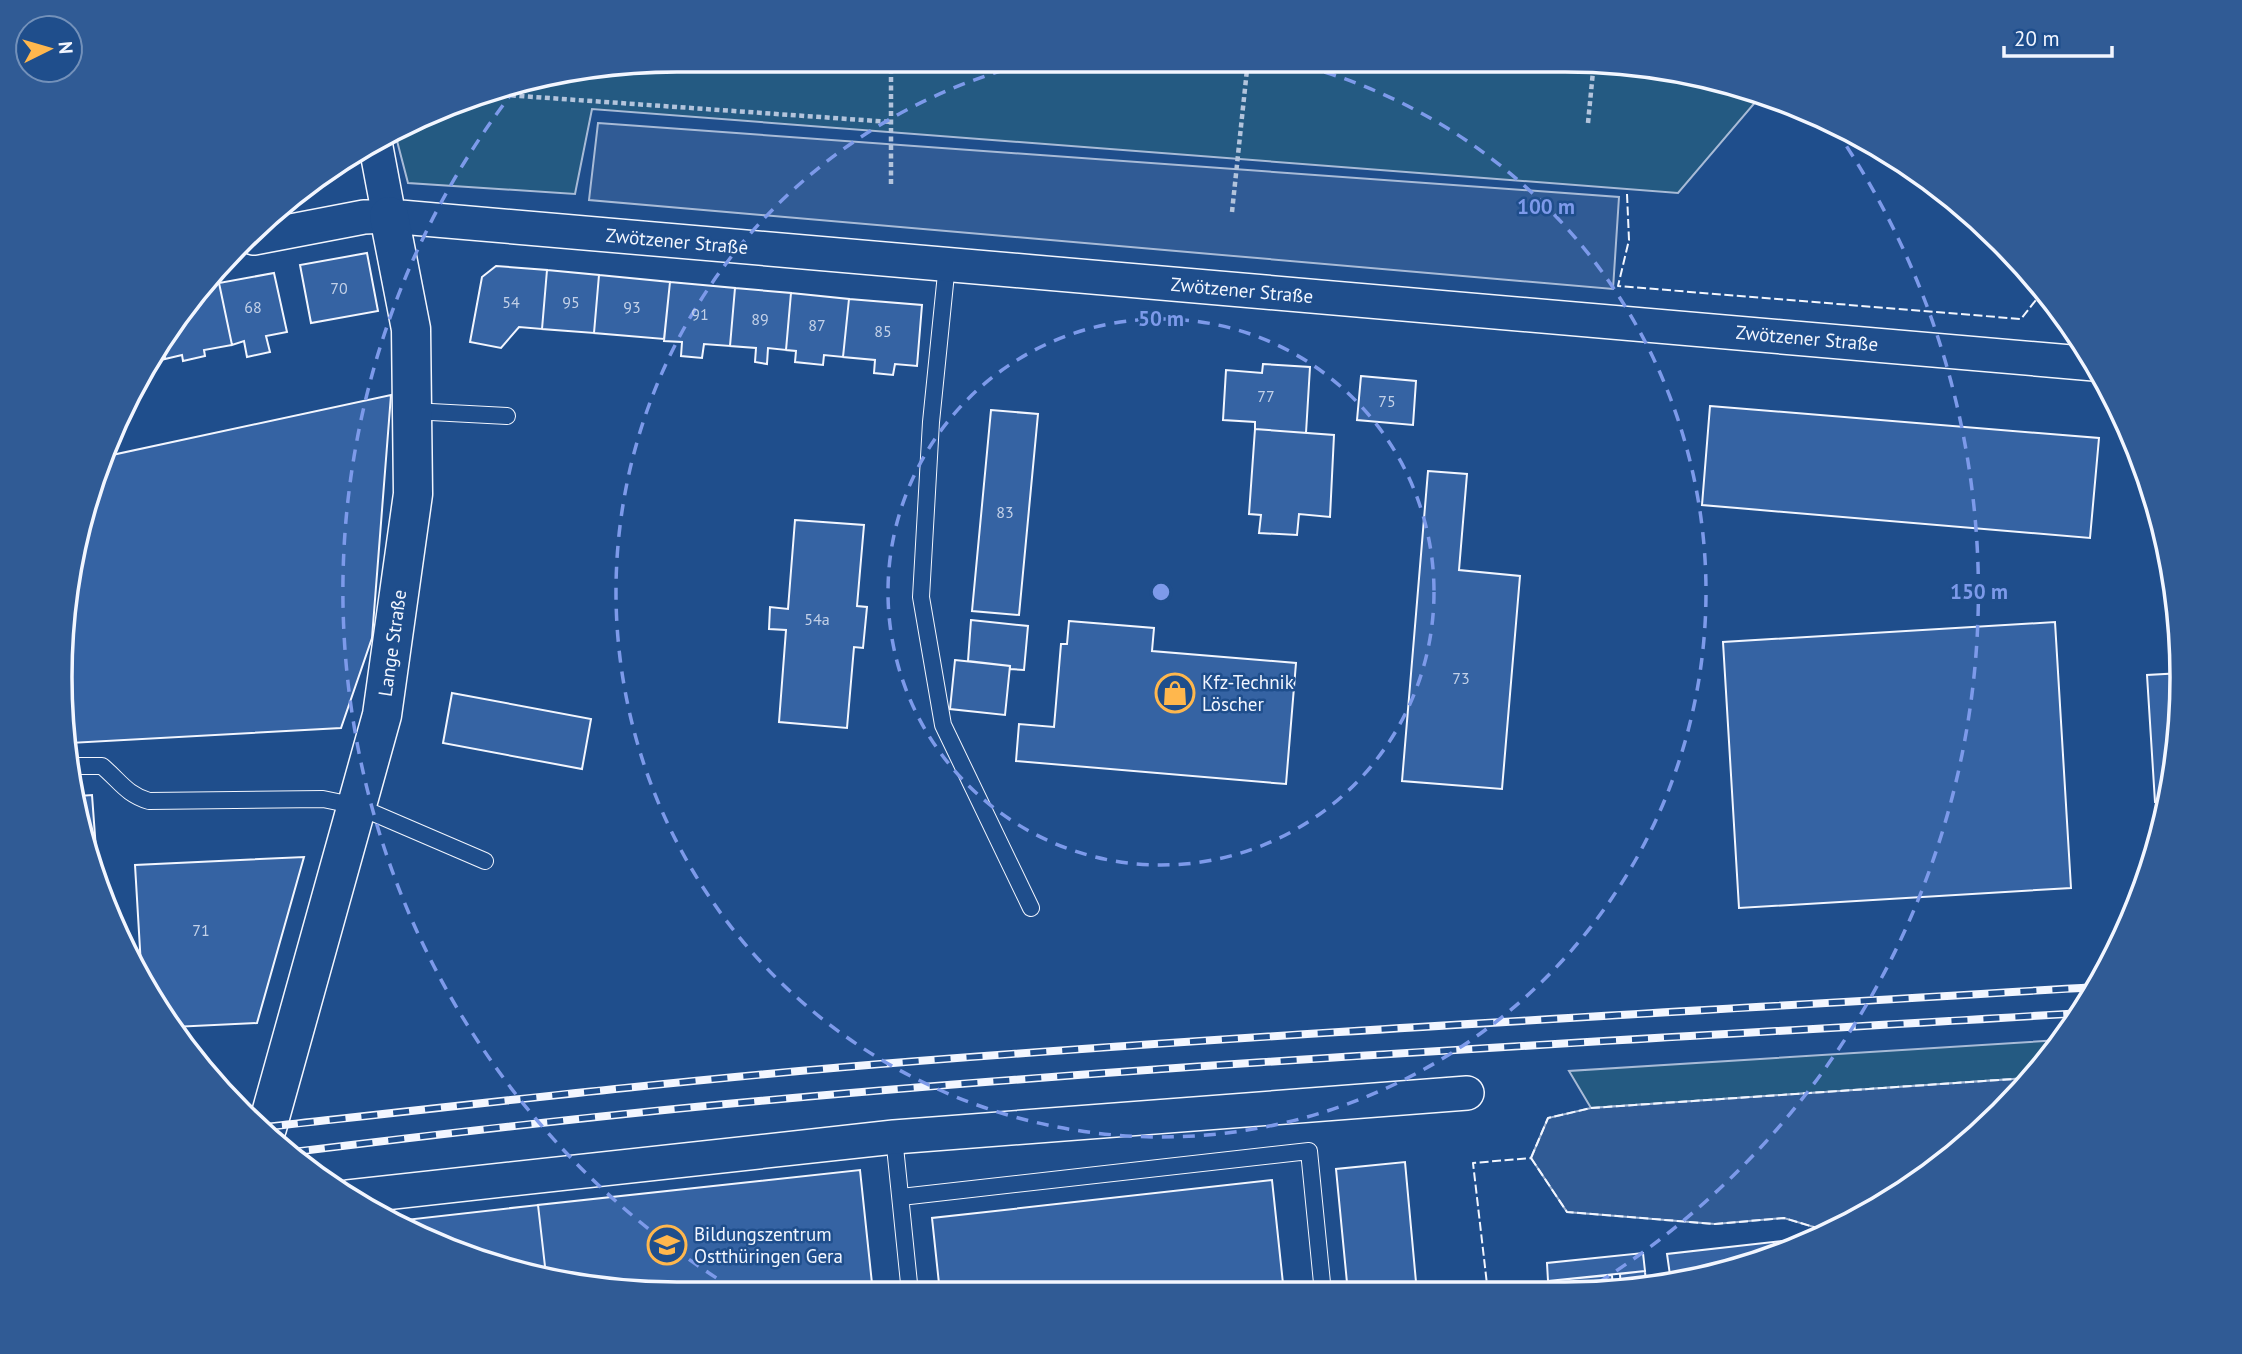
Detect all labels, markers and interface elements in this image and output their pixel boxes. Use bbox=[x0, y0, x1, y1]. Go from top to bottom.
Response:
north arrow bbox=[14, 14, 84, 84]
scale bar bbox=[2004, 14, 2112, 58]
text: 20 m bbox=[2014, 25, 2060, 52]
text: N bbox=[53, 40, 78, 55]
text: 100 m bbox=[1517, 193, 1575, 220]
street label: Zwötzener Straße bbox=[605, 223, 749, 259]
street label: Zwötzener Straße bbox=[1170, 272, 1314, 308]
house number: 70 bbox=[330, 278, 348, 298]
house number: 54 bbox=[502, 292, 520, 312]
house number: 95 bbox=[562, 292, 580, 312]
house number: 68 bbox=[244, 297, 262, 317]
house number: 93 bbox=[623, 297, 641, 317]
house number: 91 bbox=[691, 304, 709, 324]
text: 50 m bbox=[1138, 305, 1184, 332]
house number: 89 bbox=[751, 309, 769, 329]
house number: 87 bbox=[808, 315, 826, 335]
street label: Zwötzener Straße bbox=[1735, 320, 1879, 356]
house number: 85 bbox=[874, 321, 892, 341]
house number: 77 bbox=[1257, 386, 1275, 406]
house number: 75 bbox=[1378, 391, 1396, 411]
house number: 83 bbox=[996, 502, 1014, 522]
text: 150 m bbox=[1950, 578, 2008, 605]
centre of rings bbox=[1149, 580, 1173, 604]
street label: Lange Straße bbox=[373, 588, 411, 698]
house number: 54a bbox=[804, 609, 830, 629]
house number: 73 bbox=[1452, 668, 1470, 688]
place label: Kfz-Technik Löscher bbox=[1202, 670, 1294, 716]
shop icon: Kfz-Technik Löscher bbox=[1154, 672, 1196, 714]
house number: 71 bbox=[192, 920, 210, 940]
place label: Bildungszentrum Ostthüringen Gera bbox=[694, 1222, 843, 1268]
school or university icon: Bildungszentrum Ostthüringen Gera bbox=[646, 1224, 688, 1266]

